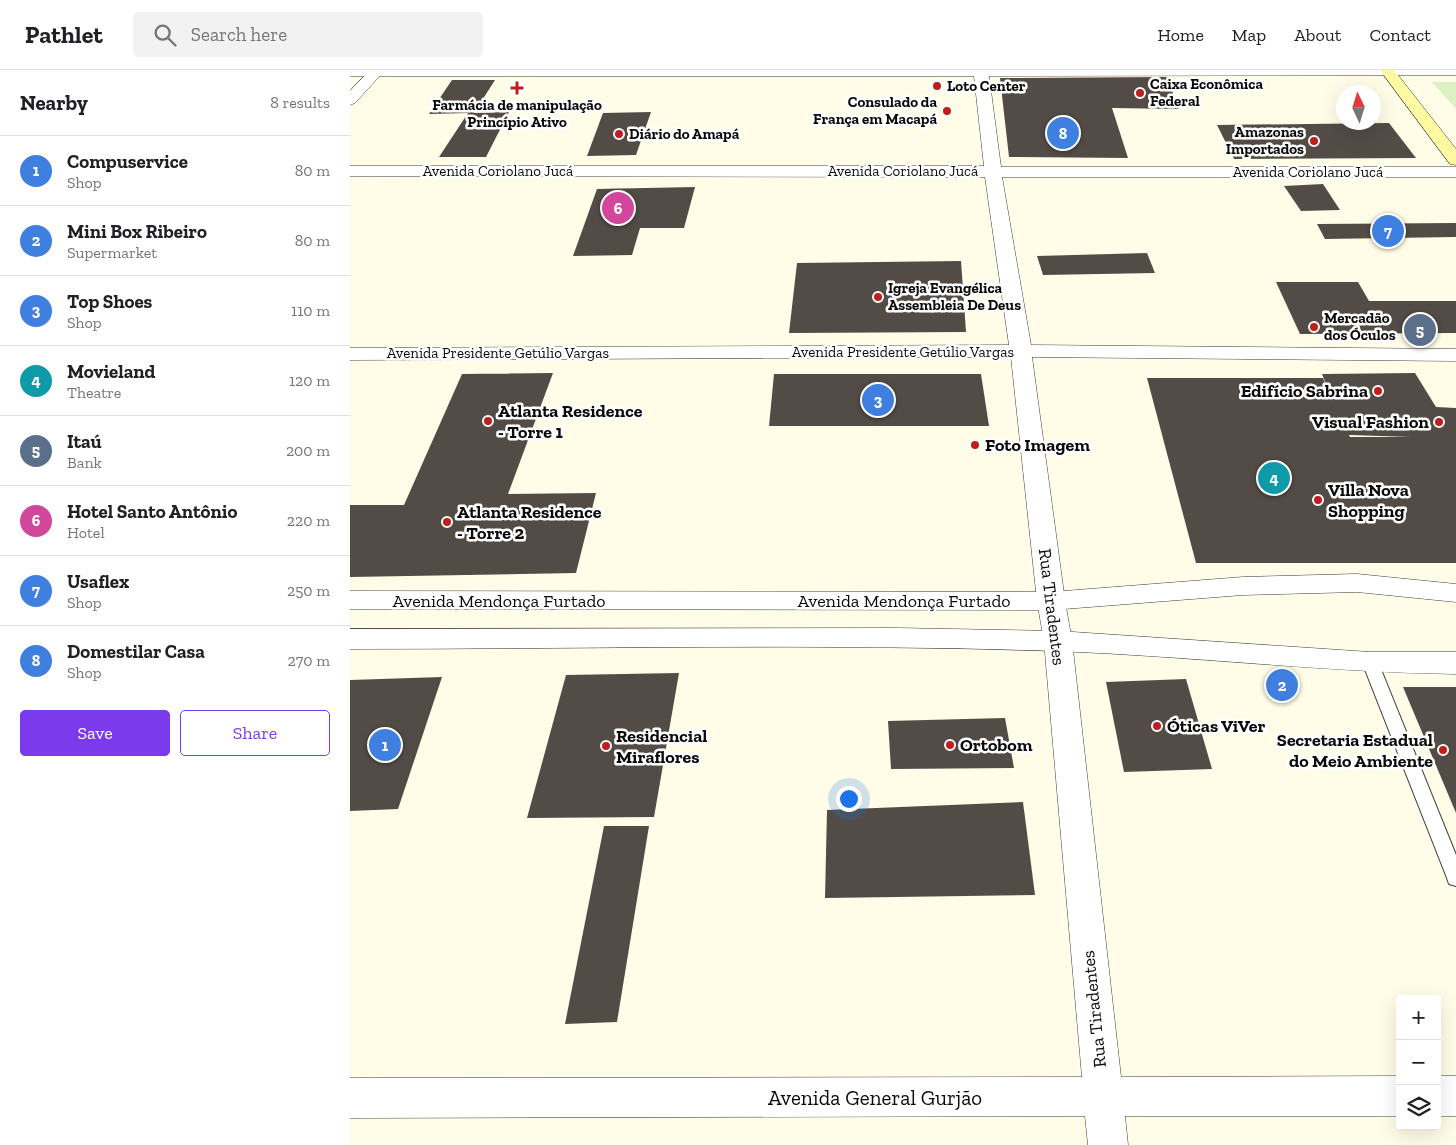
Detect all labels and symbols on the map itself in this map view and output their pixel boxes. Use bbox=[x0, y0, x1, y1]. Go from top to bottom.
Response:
place label: Caixa Econômica Federal bbox=[1150, 75, 1263, 110]
place label: Loto Center bbox=[947, 77, 1026, 95]
marker: Loto Center bbox=[931, 80, 943, 92]
marker: Farmácia de manipulação Princípio Ativo bbox=[511, 82, 523, 94]
north arrow bbox=[1336, 85, 1381, 130]
marker: Caixa Econômica Federal bbox=[1134, 87, 1146, 99]
place label: Consulado da França em Macapá bbox=[813, 93, 937, 128]
place label: Farmácia de manipulação Princípio Ativo bbox=[432, 96, 602, 131]
marker: Consulado da França em Macapá bbox=[941, 105, 953, 117]
pin: 8 bbox=[1047, 114, 1079, 152]
place label: Amazonas Importados bbox=[1226, 123, 1304, 158]
place label: Diário do Amapá bbox=[629, 125, 740, 143]
marker: Diário do Amapá bbox=[613, 128, 625, 140]
marker: Amazonas Importados bbox=[1308, 135, 1320, 147]
street label: Avenida Coriolano Jucá bbox=[423, 162, 573, 180]
street label: Avenida Coriolano Jucá bbox=[828, 162, 978, 180]
street label: Avenida Coriolano Jucá bbox=[1233, 163, 1383, 181]
pin: 6 bbox=[602, 189, 634, 227]
pin: 7 bbox=[1372, 212, 1404, 250]
place label: Igreja Evangélica Assembleia De Deus bbox=[888, 279, 1021, 314]
marker: Igreja Evangélica Assembleia De Deus bbox=[872, 291, 884, 303]
place label: Mercadão dos Óculos bbox=[1324, 309, 1396, 344]
pin: 5 bbox=[1404, 311, 1436, 349]
marker: Mercadão dos Óculos bbox=[1308, 321, 1320, 333]
street label: Avenida Presidente Getúlio Vargas bbox=[792, 343, 1014, 361]
street label: Avenida Presidente Getúlio Vargas bbox=[387, 344, 609, 362]
place label: Edifício Sabrina bbox=[1241, 380, 1368, 402]
pin: 3 bbox=[862, 381, 894, 419]
marker: Edifício Sabrina bbox=[1372, 385, 1384, 397]
place label: Atlanta Residence - Torre 1 bbox=[498, 400, 643, 443]
place label: Visual Fashion bbox=[1312, 411, 1429, 433]
marker: Atlanta Residence - Torre 1 bbox=[482, 415, 494, 427]
marker: Visual Fashion bbox=[1433, 416, 1445, 428]
place label: Foto Imagem bbox=[985, 434, 1090, 456]
marker: Foto Imagem bbox=[969, 439, 981, 451]
pin: 4 bbox=[1258, 459, 1290, 497]
place label: Villa Nova Shopping bbox=[1328, 479, 1409, 522]
marker: Villa Nova Shopping bbox=[1312, 494, 1324, 506]
place label: Atlanta Residence - Torre 2 bbox=[457, 501, 602, 544]
marker: Atlanta Residence - Torre 2 bbox=[441, 516, 453, 528]
street label: Rua Tiradentes bbox=[1034, 547, 1070, 667]
street label: Avenida Mendonça Furtado bbox=[392, 590, 606, 612]
street label: Avenida Mendonça Furtado bbox=[797, 590, 1011, 612]
pin: 2 bbox=[1266, 666, 1298, 704]
place label: Óticas ViVer bbox=[1167, 715, 1265, 737]
marker: Óticas ViVer bbox=[1151, 720, 1163, 732]
place label: Residencial Miraflores bbox=[616, 725, 707, 768]
pin: 1 bbox=[369, 726, 401, 764]
place label: Secretaria Estadual do Meio Ambiente bbox=[1277, 729, 1433, 772]
place label: Ortobom bbox=[960, 734, 1033, 756]
marker: Ortobom bbox=[944, 739, 956, 751]
marker: Residencial Miraflores bbox=[600, 740, 612, 752]
marker: Secretaria Estadual do Meio Ambiente bbox=[1437, 744, 1449, 756]
your location bbox=[836, 786, 862, 812]
street label: Rua Tiradentes bbox=[1077, 949, 1111, 1069]
street label: Avenida General Gurjão bbox=[768, 1085, 982, 1111]

